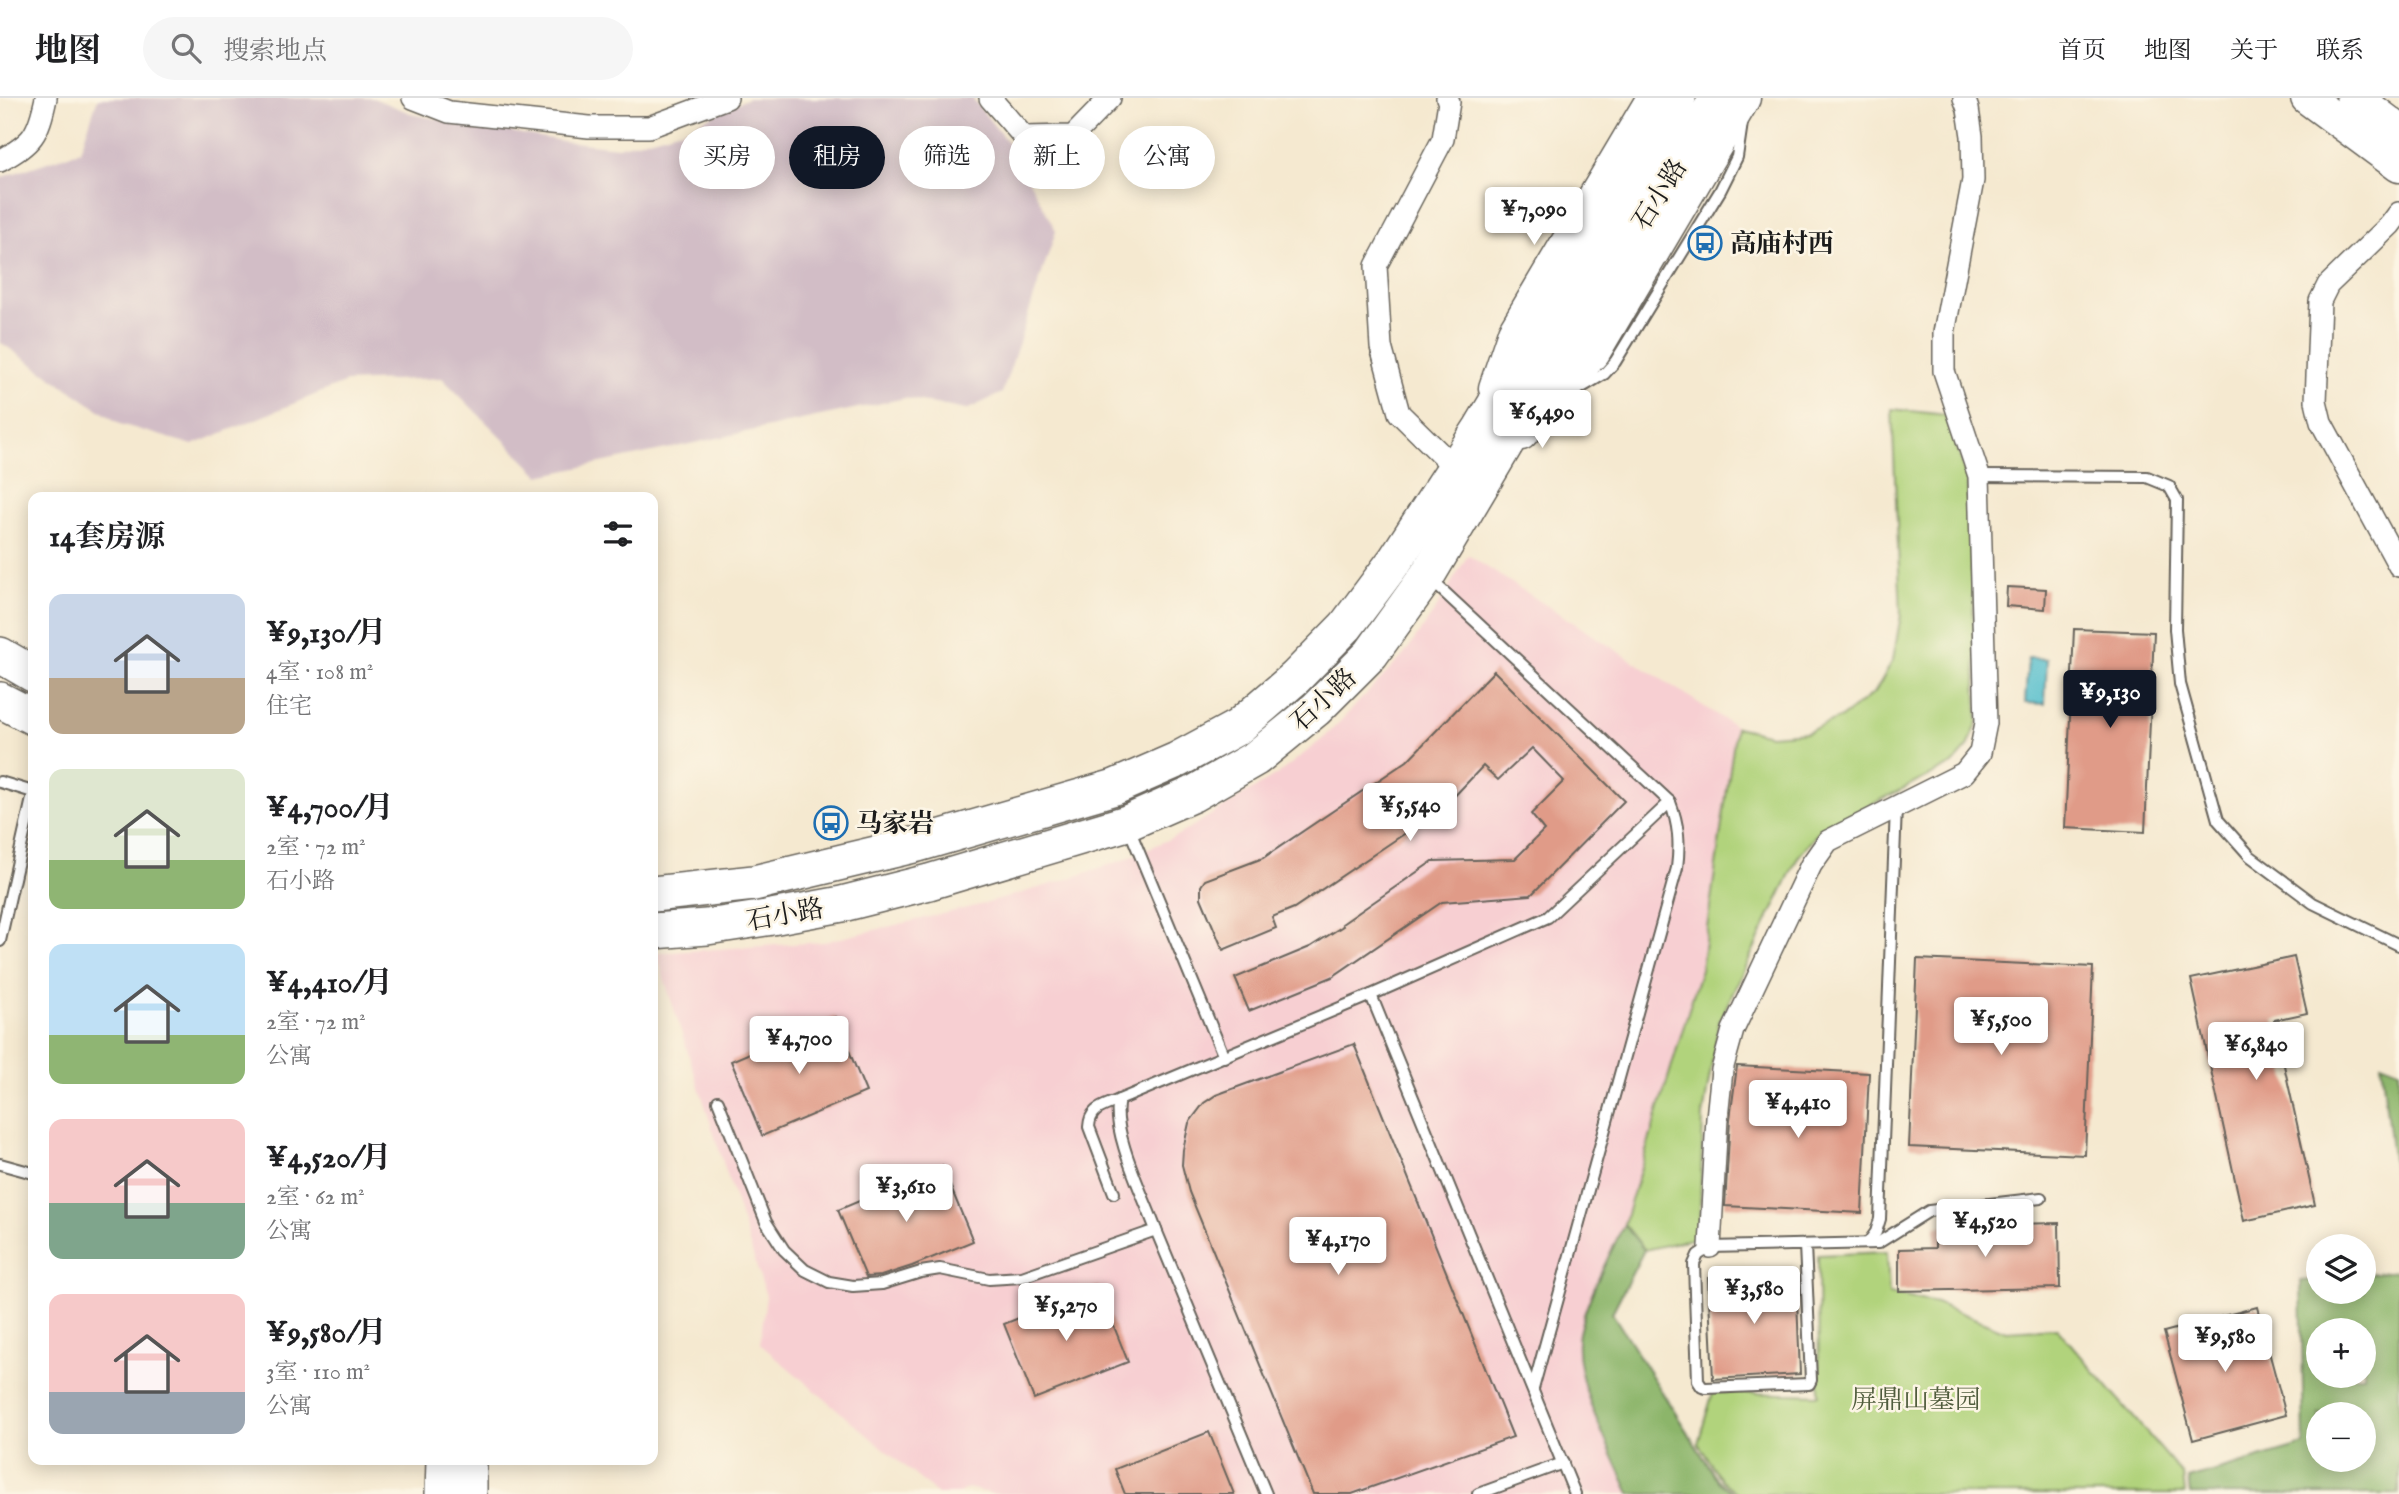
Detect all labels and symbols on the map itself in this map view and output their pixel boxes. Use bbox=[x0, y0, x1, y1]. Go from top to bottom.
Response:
street label: 石小路 bbox=[1626, 153, 1695, 237]
pin: ¥7,090 bbox=[1477, 188, 1591, 247]
bus stop icon: 高庙村西 bbox=[1686, 224, 1724, 262]
place label: 高庙村西 bbox=[1730, 228, 1834, 261]
pin: ¥6,490 bbox=[1485, 390, 1599, 450]
street label: 石小路 bbox=[1284, 661, 1364, 739]
pin: ¥9,130 bbox=[2053, 670, 2167, 730]
pin: ¥5,540 bbox=[1353, 784, 1467, 843]
bus stop icon: 马家岩 bbox=[812, 804, 850, 842]
place label: 马家岩 bbox=[856, 808, 934, 841]
street label: 石小路 bbox=[744, 892, 827, 939]
pin: ¥5,500 bbox=[1944, 998, 2058, 1057]
pin: ¥4,700 bbox=[742, 1016, 856, 1076]
pin: ¥6,840 bbox=[2199, 1023, 2313, 1082]
pin: ¥4,410 bbox=[1741, 1080, 1855, 1140]
pin: ¥3,610 bbox=[849, 1164, 963, 1224]
pin: ¥4,520 bbox=[1928, 1200, 2042, 1259]
pin: ¥4,170 bbox=[1281, 1218, 1395, 1277]
pin: ¥3,580 bbox=[1697, 1266, 1811, 1326]
pin: ¥5,270 bbox=[1009, 1284, 1123, 1343]
pin: ¥9,580 bbox=[2168, 1314, 2282, 1374]
park label: 屏鼎山墓园 bbox=[1851, 1384, 1981, 1417]

